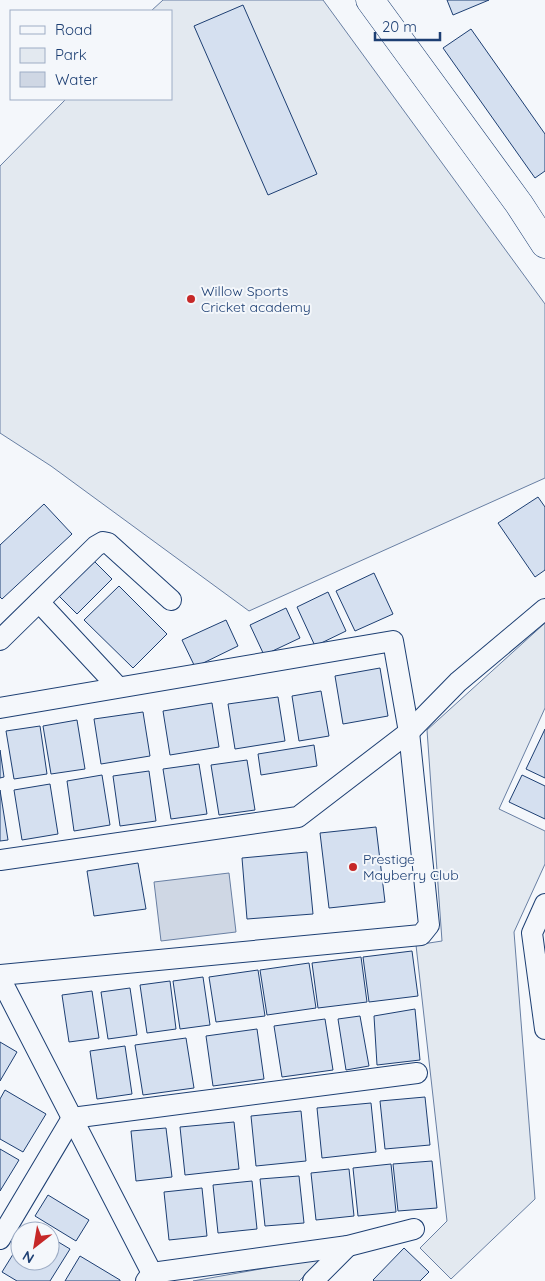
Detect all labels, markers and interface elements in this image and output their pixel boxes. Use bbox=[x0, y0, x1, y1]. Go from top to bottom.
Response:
legend bbox=[10, 10, 172, 100]
scale bar bbox=[375, 10, 440, 42]
text: 20 m bbox=[382, 17, 417, 36]
text: Road bbox=[55, 20, 92, 39]
text: Park bbox=[55, 45, 87, 64]
text: Water bbox=[55, 70, 98, 89]
place label: Willow Sports Cricket academy bbox=[201, 282, 311, 316]
marker: Willow Sports Cricket academy bbox=[185, 293, 197, 305]
place label: Prestige Mayberry Club bbox=[363, 850, 459, 884]
marker: Prestige Mayberry Club bbox=[347, 861, 359, 873]
north arrow bbox=[10, 1221, 60, 1271]
text: N bbox=[19, 1247, 37, 1268]

